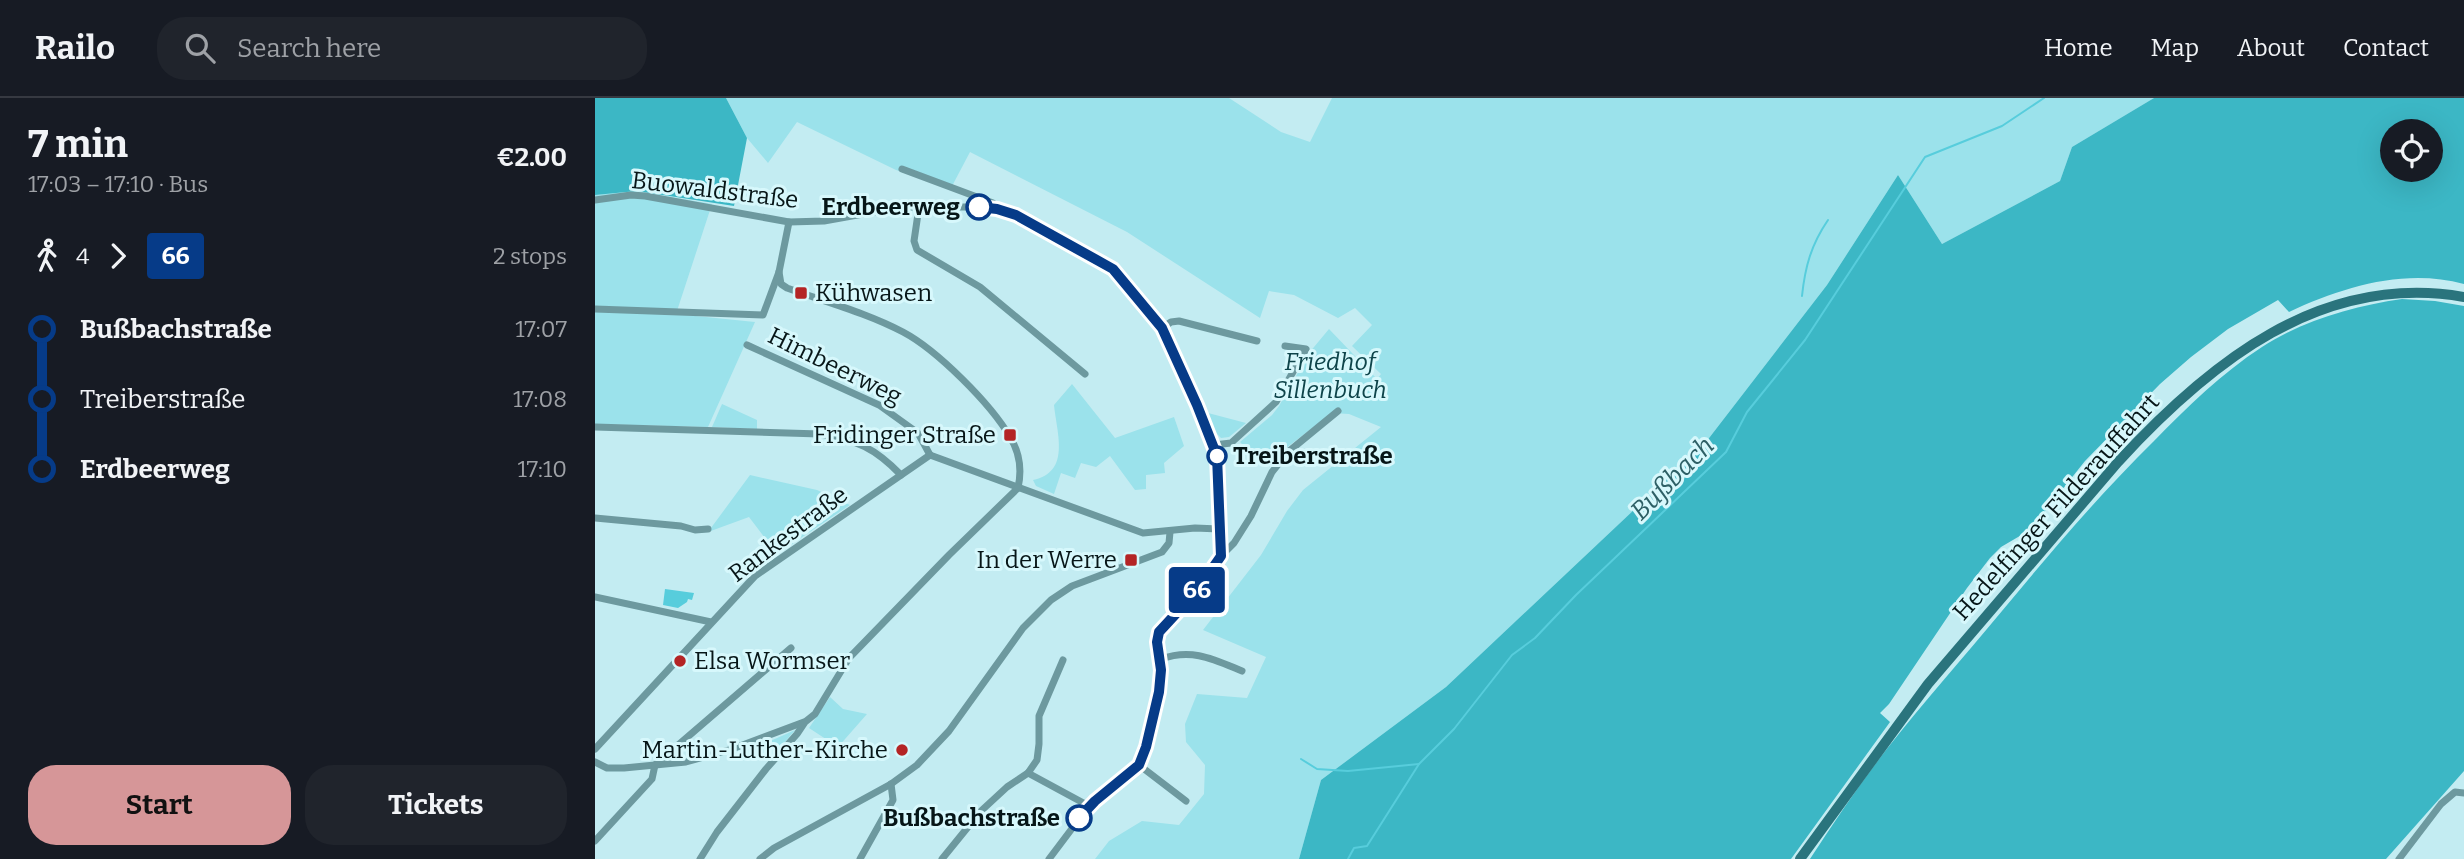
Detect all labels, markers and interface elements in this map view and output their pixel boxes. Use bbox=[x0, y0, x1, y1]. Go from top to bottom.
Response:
search box bbox=[157, 17, 647, 80]
text: Railo bbox=[35, 28, 115, 68]
icon: search bbox=[181, 29, 219, 67]
text: Search here bbox=[237, 33, 381, 64]
text: Home bbox=[2044, 34, 2113, 62]
text: Map bbox=[2151, 34, 2199, 62]
text: About bbox=[2237, 34, 2305, 62]
text: Contact bbox=[2343, 34, 2429, 62]
map controls bbox=[2380, 119, 2443, 182]
button: locate bbox=[2380, 119, 2443, 182]
text: 7 min bbox=[28, 121, 128, 167]
text: €2.00 bbox=[496, 142, 567, 173]
street label: Buowaldstraße bbox=[630, 166, 800, 214]
text: 17:03 – 17:10 · Bus bbox=[28, 170, 208, 198]
place label: Erdbeerweg bbox=[822, 193, 960, 221]
marker: Erdbeerweg bbox=[966, 194, 992, 220]
icon: walk bbox=[28, 237, 66, 275]
icon: forward bbox=[99, 237, 137, 275]
text: 4 bbox=[76, 242, 89, 270]
text: 66 bbox=[161, 242, 190, 270]
text: 2 stops bbox=[493, 242, 567, 270]
place label: Kühwasen bbox=[815, 279, 932, 307]
marker: Kühwasen bbox=[793, 285, 809, 301]
text: Bußbachstraße bbox=[80, 314, 272, 345]
text: 17:07 bbox=[515, 315, 567, 343]
street label: Himbeerweg bbox=[764, 322, 906, 410]
park label: Friedhof Sillenbuch bbox=[1273, 348, 1387, 404]
text: Treiberstraße bbox=[80, 384, 246, 415]
text: 17:08 bbox=[513, 385, 567, 413]
street label: Hedelfinger Filderauffahrt bbox=[1947, 388, 2165, 626]
place label: Fridinger Straße bbox=[813, 421, 996, 449]
marker: Fridinger Straße bbox=[1002, 427, 1018, 443]
water label: Bußbach bbox=[1624, 430, 1721, 527]
place label: Treiberstraße bbox=[1233, 442, 1393, 470]
marker: Treiberstraße bbox=[1207, 446, 1227, 466]
text: Erdbeerweg bbox=[80, 454, 230, 485]
text: 17:10 bbox=[517, 455, 567, 483]
street label: Rankestraße bbox=[723, 480, 853, 588]
place label: In der Werre bbox=[976, 546, 1117, 574]
marker: In der Werre bbox=[1123, 552, 1139, 568]
line badge: 66 bbox=[1165, 567, 1229, 613]
text: 66 bbox=[1183, 576, 1211, 604]
place label: Elsa Wormser bbox=[694, 647, 851, 675]
marker: Elsa Wormser bbox=[672, 653, 688, 669]
place label: Martin-Luther-Kirche bbox=[642, 736, 888, 764]
marker: Martin-Luther-Kirche bbox=[894, 742, 910, 758]
button: Start bbox=[28, 765, 291, 845]
button: Tickets bbox=[305, 765, 567, 845]
place label: Bußbachstraße bbox=[883, 804, 1060, 832]
marker: Bußbachstraße bbox=[1066, 805, 1092, 831]

